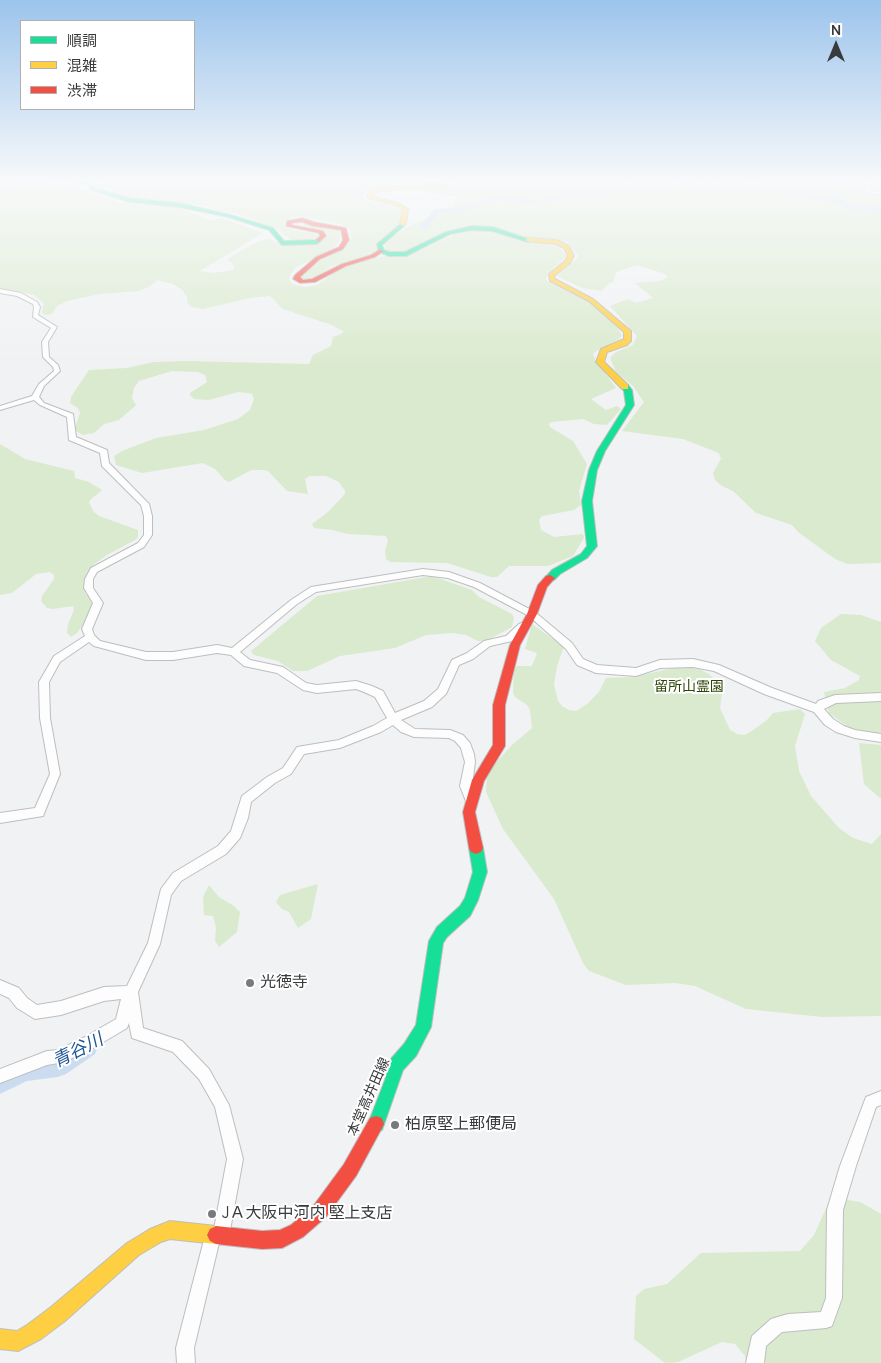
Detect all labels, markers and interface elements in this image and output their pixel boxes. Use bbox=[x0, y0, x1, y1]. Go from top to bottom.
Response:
legend bbox=[20, 20, 195, 110]
north arrow bbox=[811, 20, 861, 70]
text: N bbox=[831, 20, 841, 39]
text: 順調 bbox=[67, 30, 97, 51]
text: 混雑 bbox=[67, 55, 97, 76]
text: 渋滞 bbox=[67, 80, 97, 101]
park label: 留所山霊園 bbox=[654, 679, 724, 695]
place label: 光徳寺 bbox=[260, 973, 308, 993]
marker: 光徳寺 bbox=[244, 977, 256, 989]
water label: 青谷川 bbox=[49, 1029, 107, 1073]
street label: 本堂高井田線 bbox=[344, 1055, 394, 1139]
place label: 柏原堅上郵便局 bbox=[405, 1115, 517, 1135]
marker: 柏原堅上郵便局 bbox=[389, 1119, 401, 1131]
place label: JＡ大阪中河内 堅上支店 bbox=[222, 1204, 393, 1224]
marker: JＡ大阪中河内 堅上支店 bbox=[206, 1208, 218, 1220]

